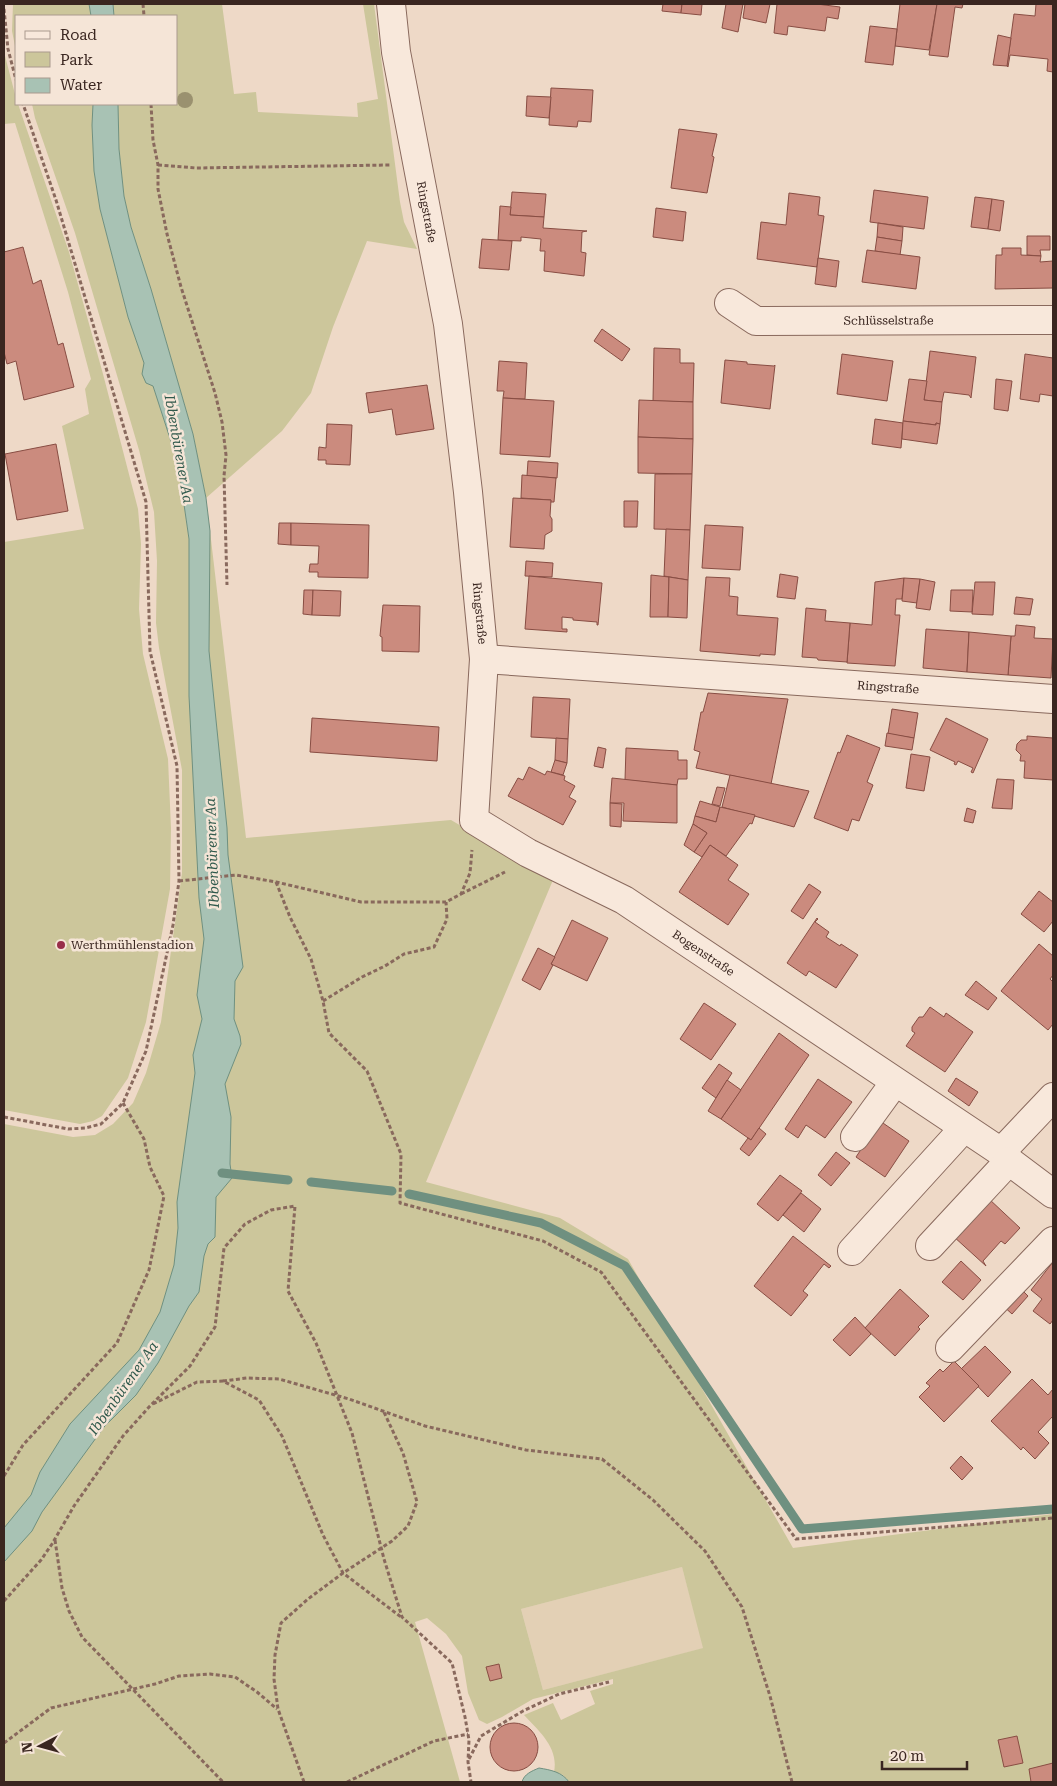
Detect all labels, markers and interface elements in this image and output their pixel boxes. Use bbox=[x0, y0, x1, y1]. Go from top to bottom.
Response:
legend bbox=[15, 15, 178, 105]
text: Road bbox=[60, 26, 97, 44]
text: Park bbox=[60, 51, 94, 69]
text: Water bbox=[60, 76, 102, 94]
street label: Ringstraße bbox=[414, 180, 439, 244]
street label: Schlüsselstraße bbox=[843, 313, 934, 328]
water label: Ibbenbürener Aa bbox=[161, 392, 196, 505]
street label: Ringstraße bbox=[470, 581, 490, 645]
street label: Ringstraße bbox=[856, 678, 920, 697]
water label: Ibbenbürener Aa bbox=[202, 798, 222, 909]
street label: Bogenstraße bbox=[670, 927, 737, 979]
place label: Werthmühlenstadion bbox=[71, 938, 194, 952]
marker: Werthmühlenstadion bbox=[55, 939, 67, 951]
water label: Ibbenbürener Aa bbox=[84, 1338, 161, 1438]
north arrow bbox=[15, 1721, 65, 1771]
scale bar bbox=[882, 1738, 967, 1770]
text: N bbox=[19, 1741, 36, 1754]
text: 20 m bbox=[890, 1747, 925, 1765]

